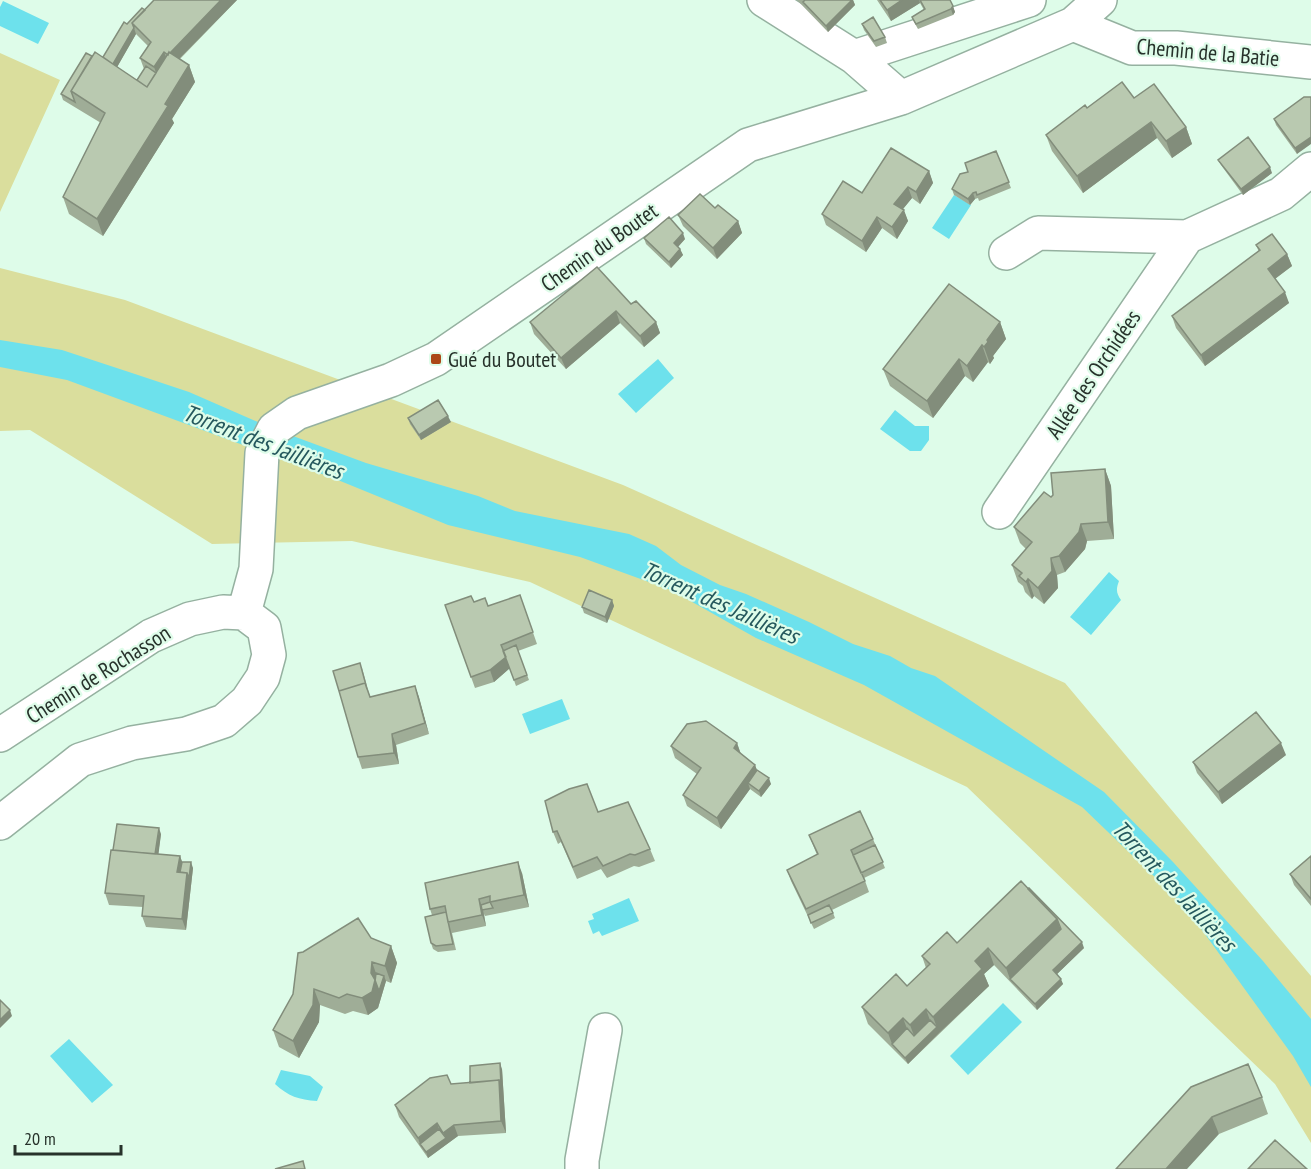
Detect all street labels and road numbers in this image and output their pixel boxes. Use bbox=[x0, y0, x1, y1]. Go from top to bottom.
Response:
street label: Chemin de la Batie bbox=[1135, 32, 1281, 72]
street label: Chemin du Boutet bbox=[535, 196, 663, 298]
street label: Allée des Orchidées bbox=[1040, 304, 1146, 444]
street label: Chemin de Rochasson bbox=[21, 618, 175, 730]

